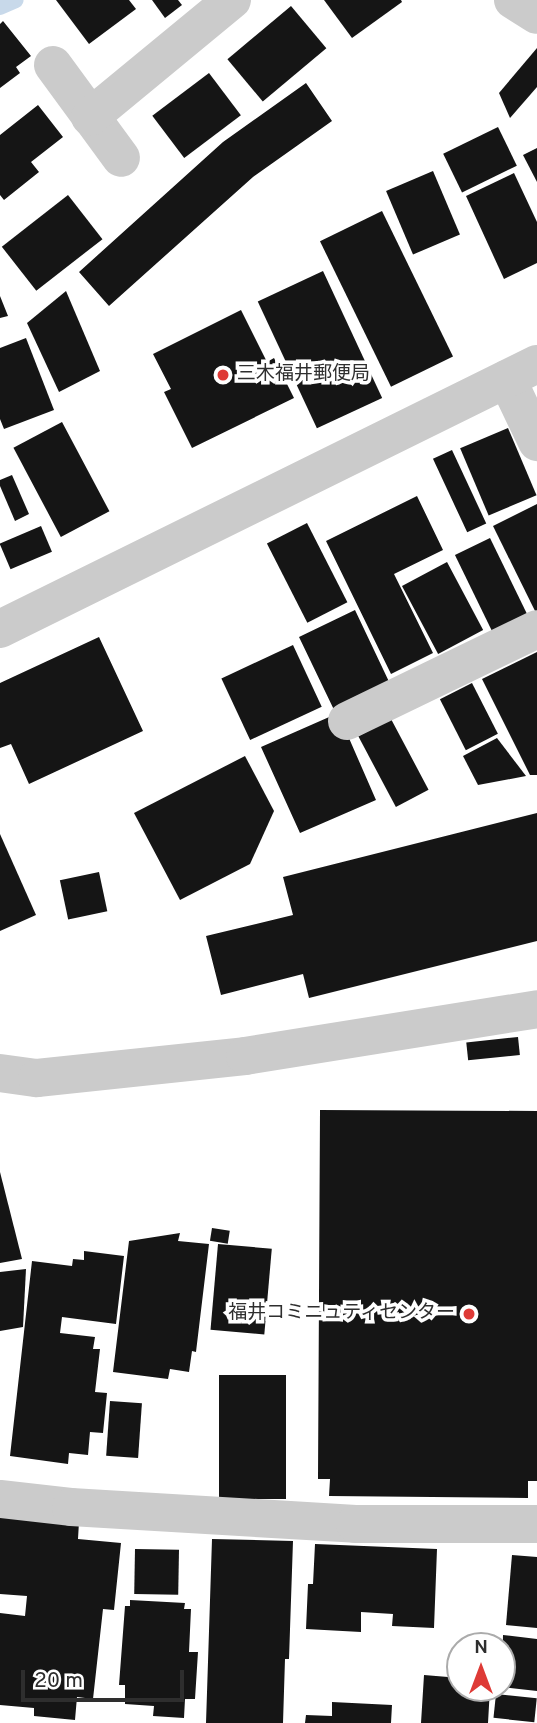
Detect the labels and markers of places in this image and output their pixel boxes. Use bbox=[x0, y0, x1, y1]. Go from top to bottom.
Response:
place label: 三木福井郵便局 bbox=[237, 364, 370, 386]
marker: 三木福井郵便局 bbox=[215, 367, 231, 383]
place label: 福井コミニュティセンター bbox=[227, 1303, 455, 1325]
marker: 福井コミニュティセンター bbox=[461, 1306, 477, 1322]

